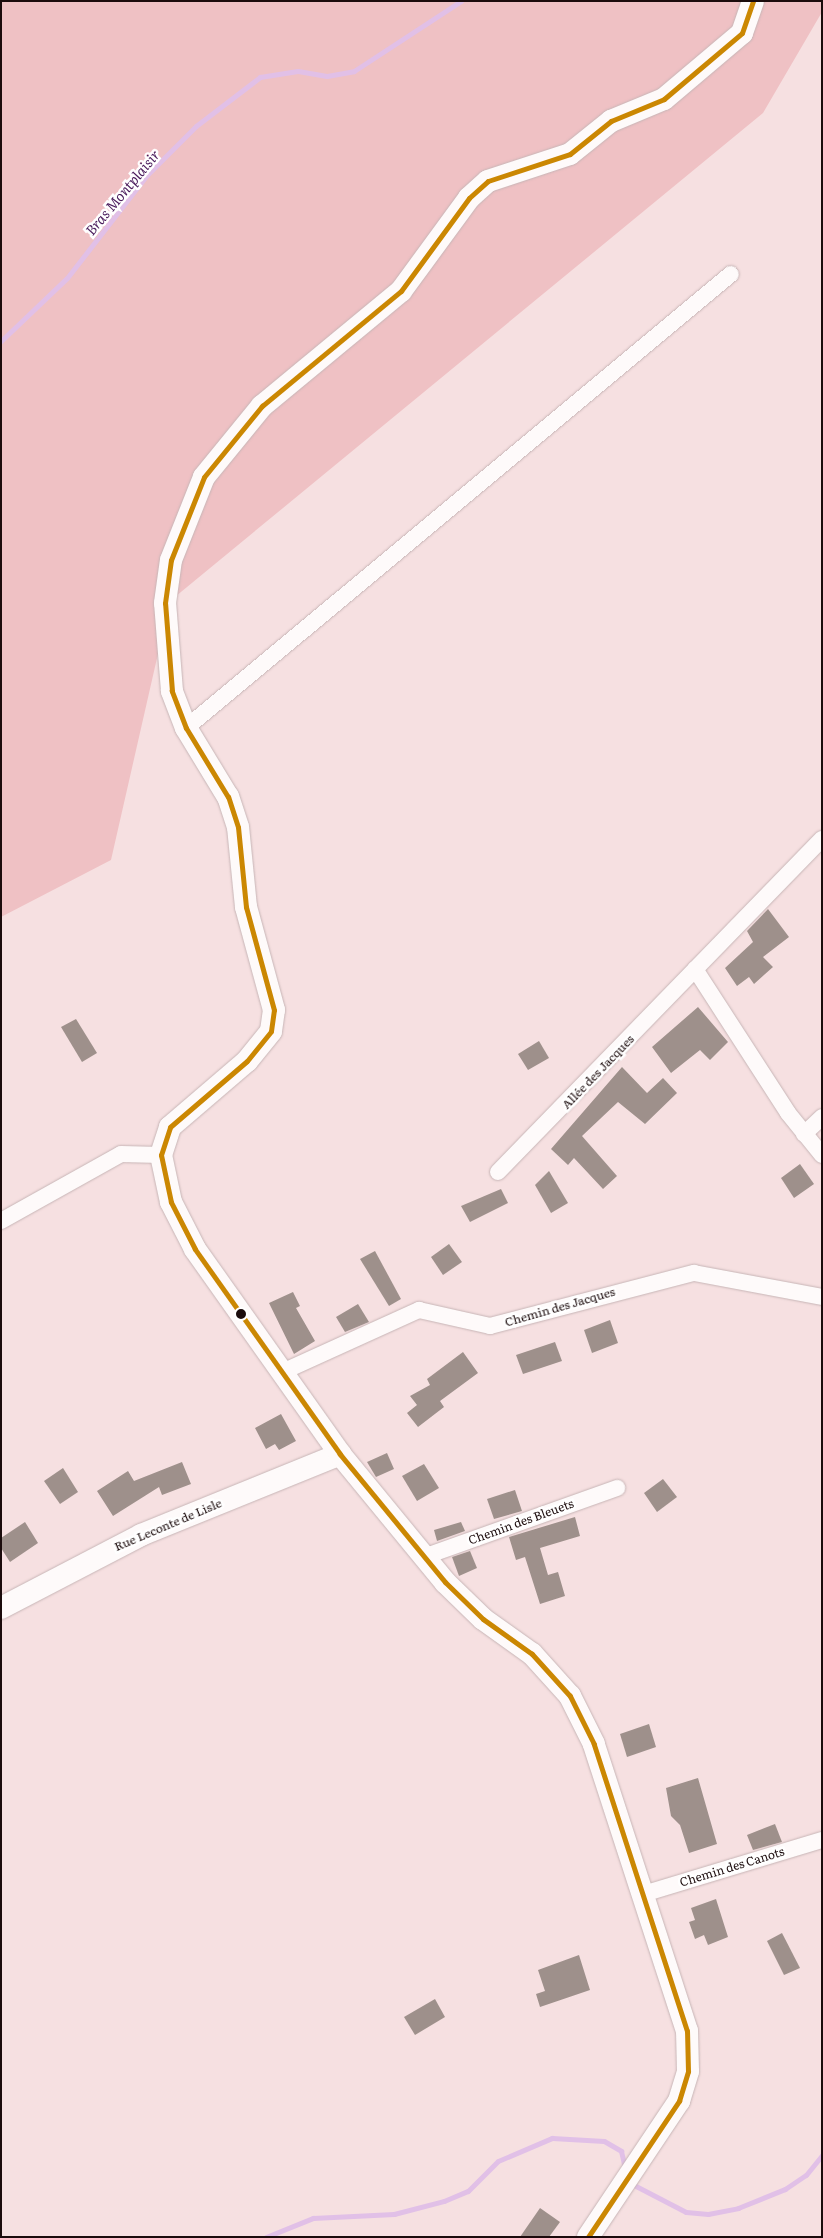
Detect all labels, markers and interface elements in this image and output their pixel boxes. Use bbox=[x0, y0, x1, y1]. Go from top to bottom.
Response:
water label: Bras Montplaisir bbox=[82, 146, 162, 238]
street label: Allée des Jacques bbox=[559, 1032, 637, 1112]
street label: Chemin des Jacques bbox=[503, 1284, 617, 1330]
unlabelled marker bbox=[236, 1309, 246, 1319]
street label: Rue Leconte de Lisle bbox=[112, 1496, 224, 1554]
street label: Chemin des Bleuets bbox=[466, 1496, 576, 1548]
street label: Chemin des Canots bbox=[678, 1844, 786, 1890]

